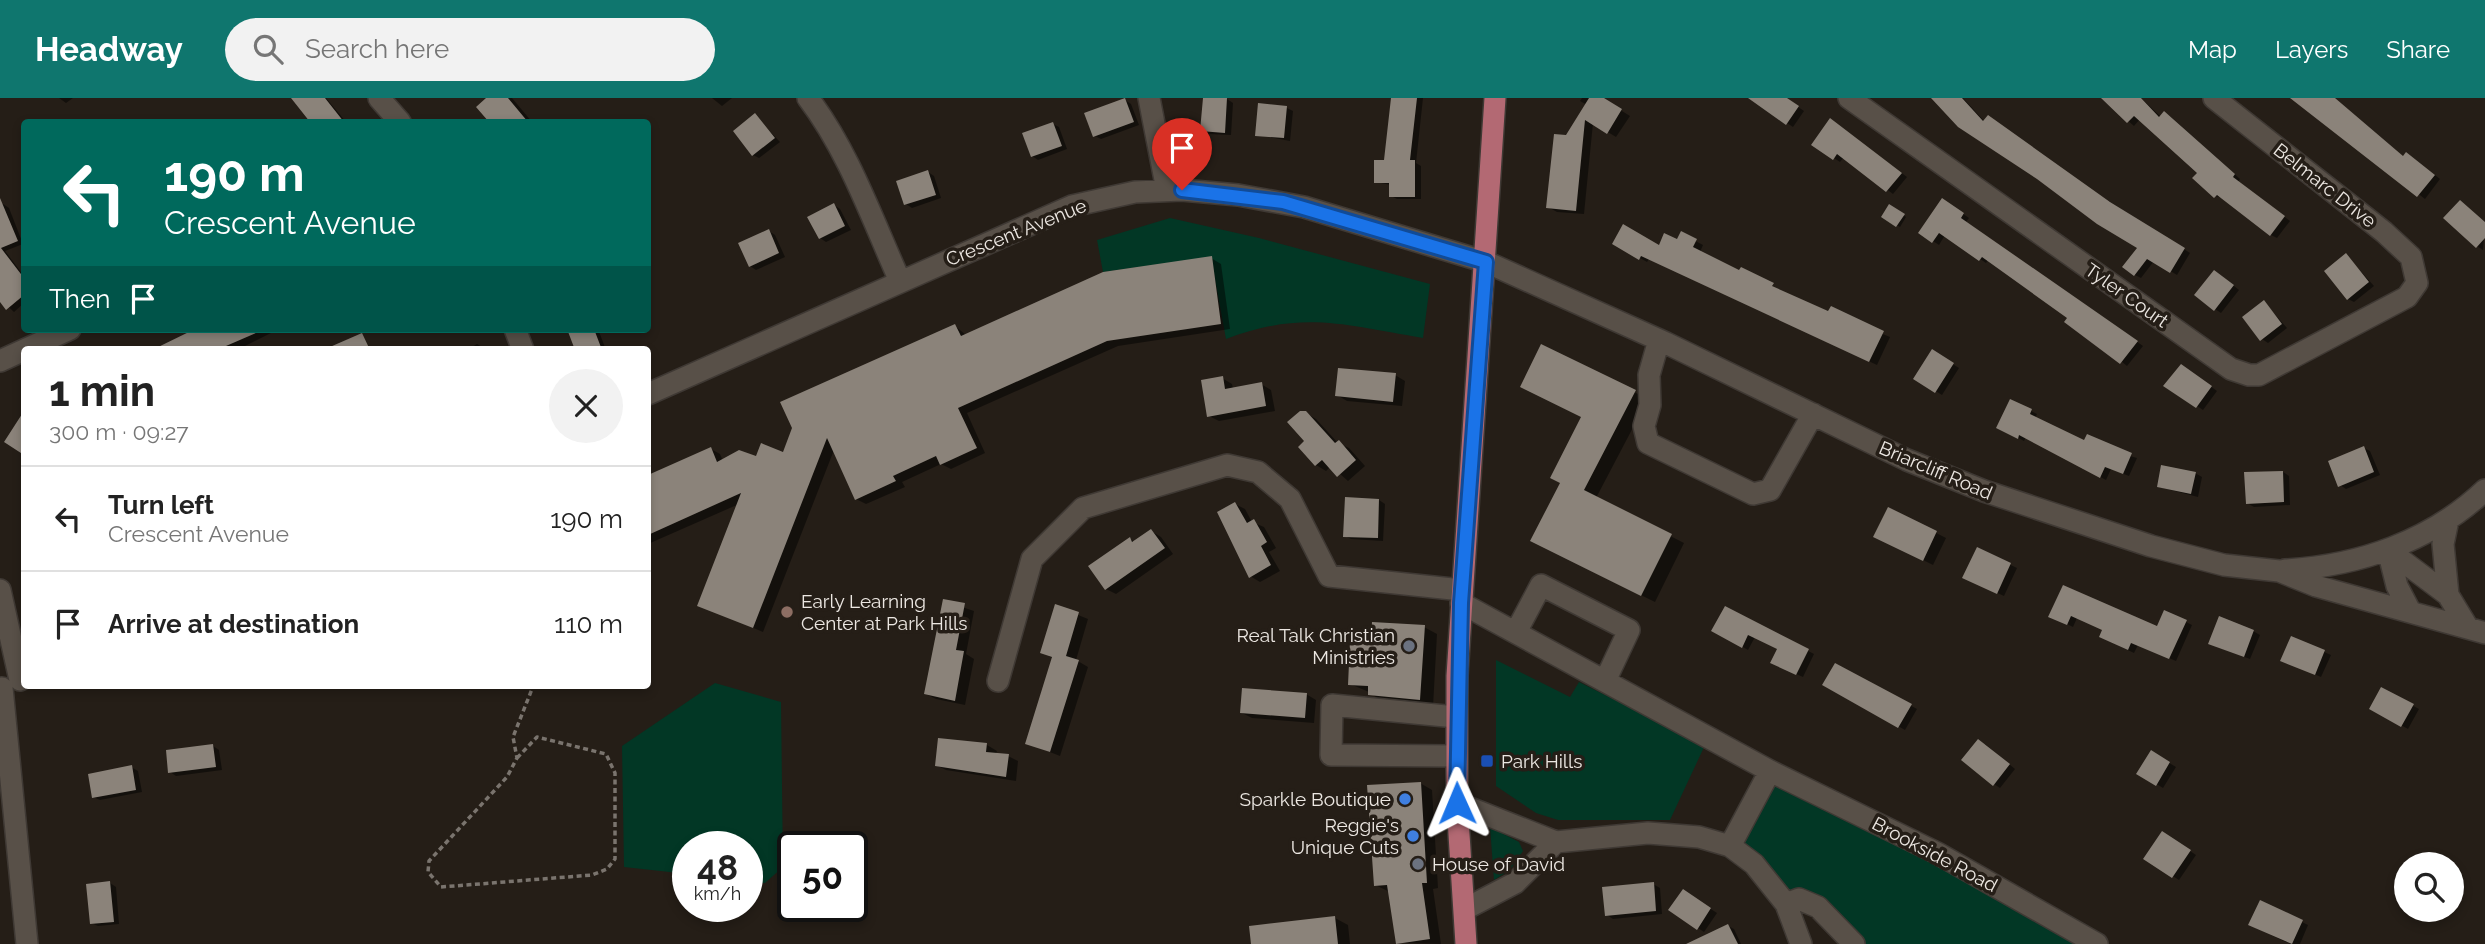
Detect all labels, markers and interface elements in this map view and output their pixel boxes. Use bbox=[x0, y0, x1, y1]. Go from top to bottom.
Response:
search box bbox=[225, 18, 715, 81]
text: Headway bbox=[35, 30, 183, 69]
icon: search bbox=[249, 30, 287, 68]
text: Search here bbox=[305, 34, 449, 64]
text: Map bbox=[2188, 35, 2237, 64]
text: Layers bbox=[2275, 35, 2348, 64]
text: Share bbox=[2386, 35, 2450, 64]
pin bbox=[1152, 118, 1212, 190]
icon: arrive bbox=[1163, 129, 1201, 167]
street label: Belmarc Drive bbox=[2269, 138, 2381, 232]
text: 190 m bbox=[164, 145, 305, 202]
icon: left bbox=[49, 147, 140, 238]
street label: Crescent Avenue bbox=[943, 194, 1089, 270]
text: Crescent Avenue bbox=[164, 204, 416, 241]
street label: Tyler Court bbox=[2081, 258, 2173, 332]
icon: arrive bbox=[124, 280, 162, 318]
text: Then bbox=[49, 284, 110, 314]
text: 1 min bbox=[49, 367, 155, 416]
button: close bbox=[549, 369, 623, 443]
text: 300 m · 09:27 bbox=[49, 418, 189, 445]
street label: Briarcliff Road bbox=[1876, 436, 1996, 504]
text: Turn left bbox=[108, 490, 214, 520]
icon: left bbox=[49, 500, 87, 538]
text: 190 m bbox=[550, 504, 623, 534]
text: Crescent Avenue bbox=[108, 520, 289, 547]
place label: Early Learning Center at Park Hills bbox=[801, 590, 967, 634]
marker: Early Learning Center at Park Hills bbox=[779, 604, 795, 620]
icon: arrive bbox=[49, 605, 87, 643]
text: Arrive at destination bbox=[108, 609, 359, 639]
text: 110 m bbox=[554, 609, 623, 639]
place label: Real Talk Christian Ministries bbox=[1236, 624, 1395, 668]
marker: Real Talk Christian Ministries bbox=[1401, 638, 1417, 654]
place label: Park Hills bbox=[1501, 750, 1582, 772]
marker: Park Hills bbox=[1479, 753, 1495, 769]
position arrow bbox=[1420, 766, 1494, 840]
place label: Sparkle Boutique bbox=[1240, 788, 1391, 810]
marker: Sparkle Boutique bbox=[1397, 791, 1413, 807]
street label: Brookside Road bbox=[1869, 812, 2001, 896]
place label: Reggie's Unique Cuts bbox=[1291, 814, 1399, 858]
marker: Reggie's Unique Cuts bbox=[1405, 828, 1421, 844]
speed limit sign: 50 bbox=[777, 831, 868, 922]
text: 48 bbox=[697, 847, 738, 888]
map controls bbox=[2394, 852, 2464, 922]
button: search bbox=[2394, 852, 2464, 922]
place label: House of David bbox=[1432, 853, 1565, 875]
marker: House of David bbox=[1410, 856, 1426, 872]
text: km/h bbox=[694, 883, 741, 904]

